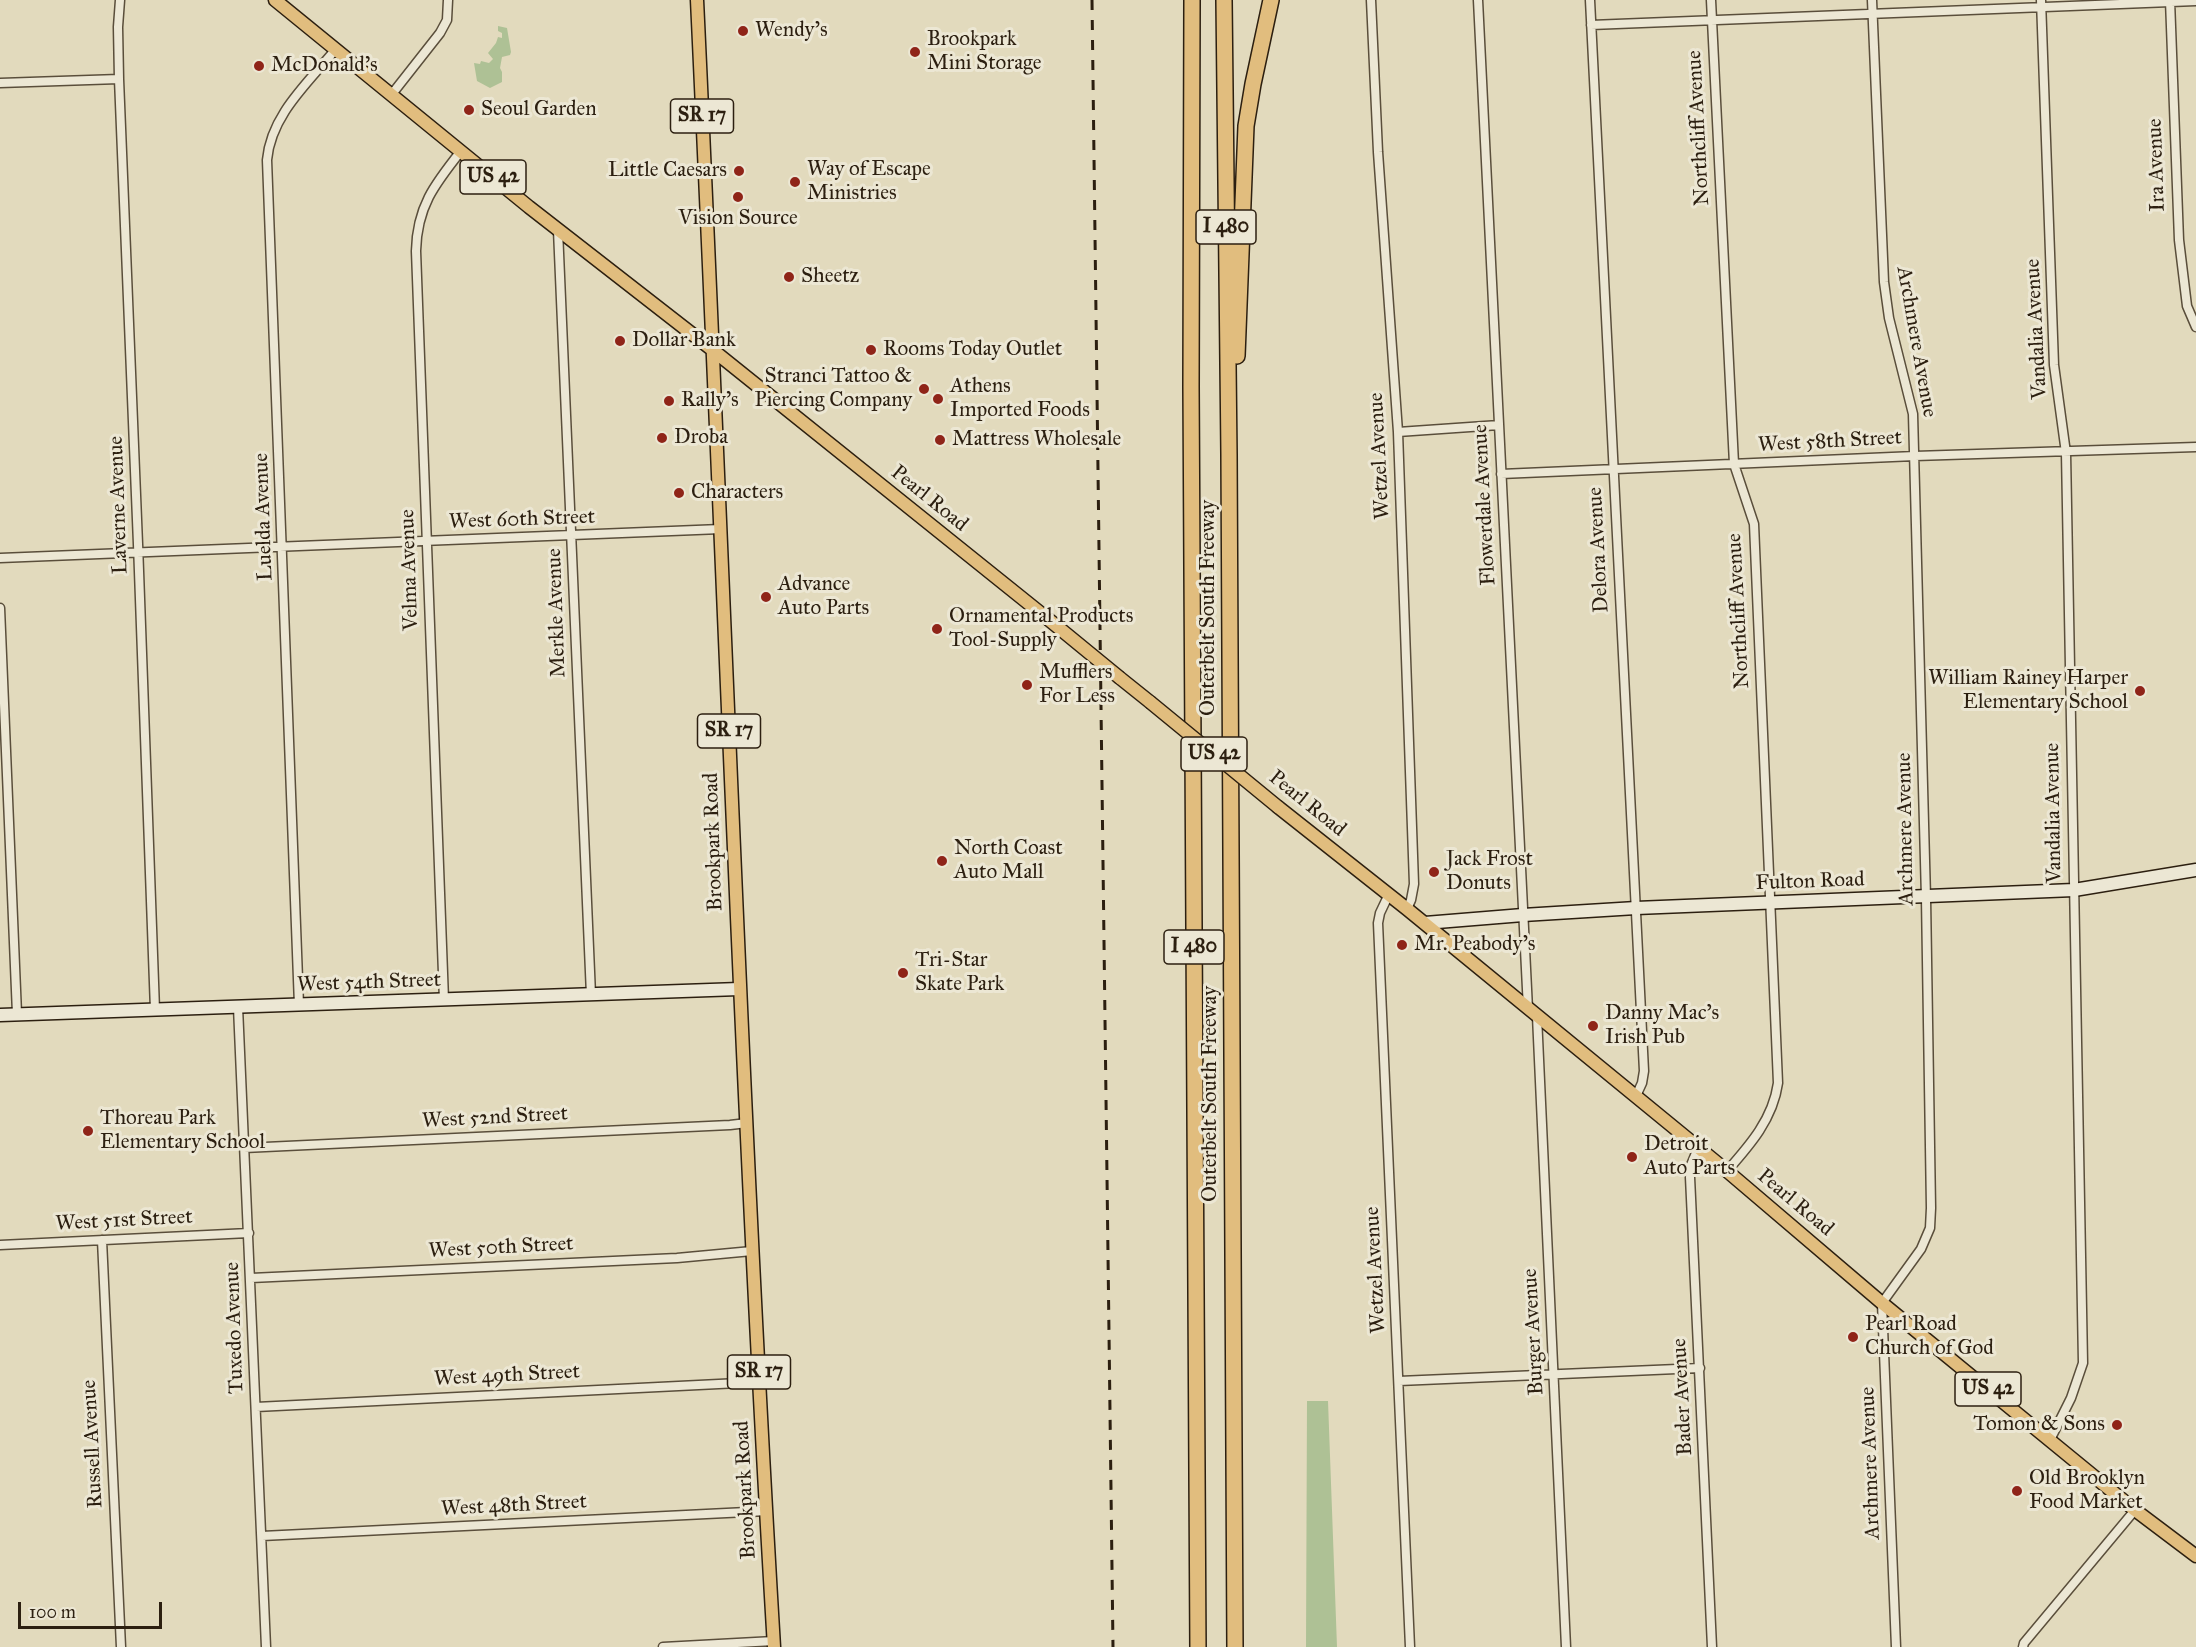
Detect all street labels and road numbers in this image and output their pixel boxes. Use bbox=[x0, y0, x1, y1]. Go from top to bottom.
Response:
street label: Northcliff Avenue bbox=[1682, 50, 1716, 206]
road number: SR 17 bbox=[670, 99, 734, 133]
street label: Ira Avenue bbox=[2143, 118, 2171, 212]
road number: US 42 bbox=[460, 160, 526, 194]
road number: I 480 bbox=[1196, 210, 1256, 244]
street label: Vandalia Avenue bbox=[2021, 258, 2053, 400]
street label: Archmere Avenue bbox=[1890, 265, 1942, 419]
street label: Wetzel Avenue bbox=[1364, 392, 1396, 520]
street label: Flowerdale Avenue bbox=[1468, 424, 1502, 586]
street label: West 58th Street bbox=[1757, 426, 1903, 458]
street label: Laverne Avenue bbox=[104, 435, 134, 575]
street label: Luelda Avenue bbox=[249, 453, 279, 581]
street label: Pearl Road bbox=[885, 460, 973, 538]
street label: Delora Avenue bbox=[1583, 486, 1615, 614]
street label: Outerbelt South Freeway bbox=[1196, 500, 1222, 716]
street label: West 60th Street bbox=[448, 505, 596, 535]
street label: Velma Avenue bbox=[395, 509, 425, 631]
street label: Northcliff Avenue bbox=[1722, 533, 1756, 689]
street label: Merkle Avenue bbox=[542, 548, 572, 678]
road number: SR 17 bbox=[698, 714, 760, 748]
road number: US 42 bbox=[1181, 737, 1247, 771]
street label: Vandalia Avenue bbox=[2040, 743, 2068, 883]
street label: Archmere Avenue bbox=[1892, 752, 1920, 906]
street label: Pearl Road bbox=[1263, 765, 1351, 843]
street label: Brookpark Road bbox=[699, 772, 729, 912]
street label: Fulton Road bbox=[1755, 868, 1865, 896]
road number: I 480 bbox=[1164, 930, 1224, 964]
street label: West 54th Street bbox=[297, 968, 441, 998]
street label: Outerbelt South Freeway bbox=[1198, 986, 1224, 1202]
street label: West 52nd Street bbox=[421, 1102, 569, 1134]
street label: Pearl Road bbox=[1752, 1164, 1838, 1242]
street label: West 51st Street bbox=[55, 1205, 193, 1237]
street label: Wetzel Avenue bbox=[1360, 1206, 1392, 1334]
street label: West 50th Street bbox=[428, 1232, 574, 1264]
street label: Tuxedo Avenue bbox=[220, 1262, 250, 1394]
street label: Burger Avenue bbox=[1518, 1268, 1550, 1396]
street label: Bader Avenue bbox=[1667, 1338, 1699, 1456]
road number: SR 17 bbox=[728, 1355, 790, 1389]
street label: West 49th Street bbox=[433, 1360, 581, 1392]
road number: US 42 bbox=[1955, 1372, 2021, 1406]
street label: Russell Avenue bbox=[77, 1379, 109, 1509]
street label: Archmere Avenue bbox=[1856, 1386, 1886, 1540]
street label: Brookpark Road bbox=[730, 1420, 762, 1560]
street label: West 48th Street bbox=[440, 1490, 588, 1522]

